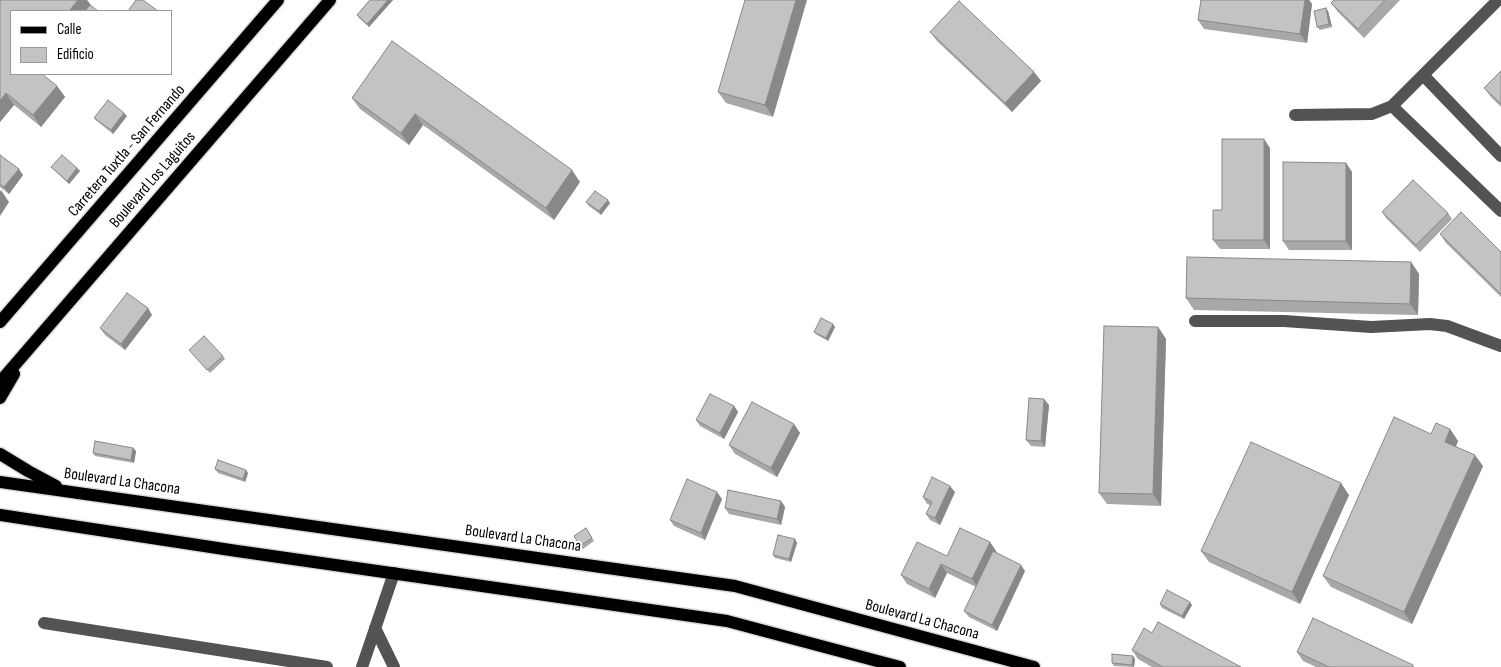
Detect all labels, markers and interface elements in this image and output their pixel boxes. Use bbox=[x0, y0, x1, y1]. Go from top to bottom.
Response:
legend bbox=[10, 10, 172, 75]
text: Calle bbox=[57, 20, 81, 39]
text: Edificio bbox=[57, 45, 94, 64]
street label: Carretera Tuxtla - San Fernando bbox=[64, 81, 190, 221]
street label: Boulevard Los Laguitos bbox=[106, 128, 200, 232]
street label: Boulevard La Chacona bbox=[63, 464, 181, 500]
street label: Boulevard La Chacona bbox=[464, 521, 582, 557]
street label: Boulevard La Chacona bbox=[863, 596, 981, 644]

